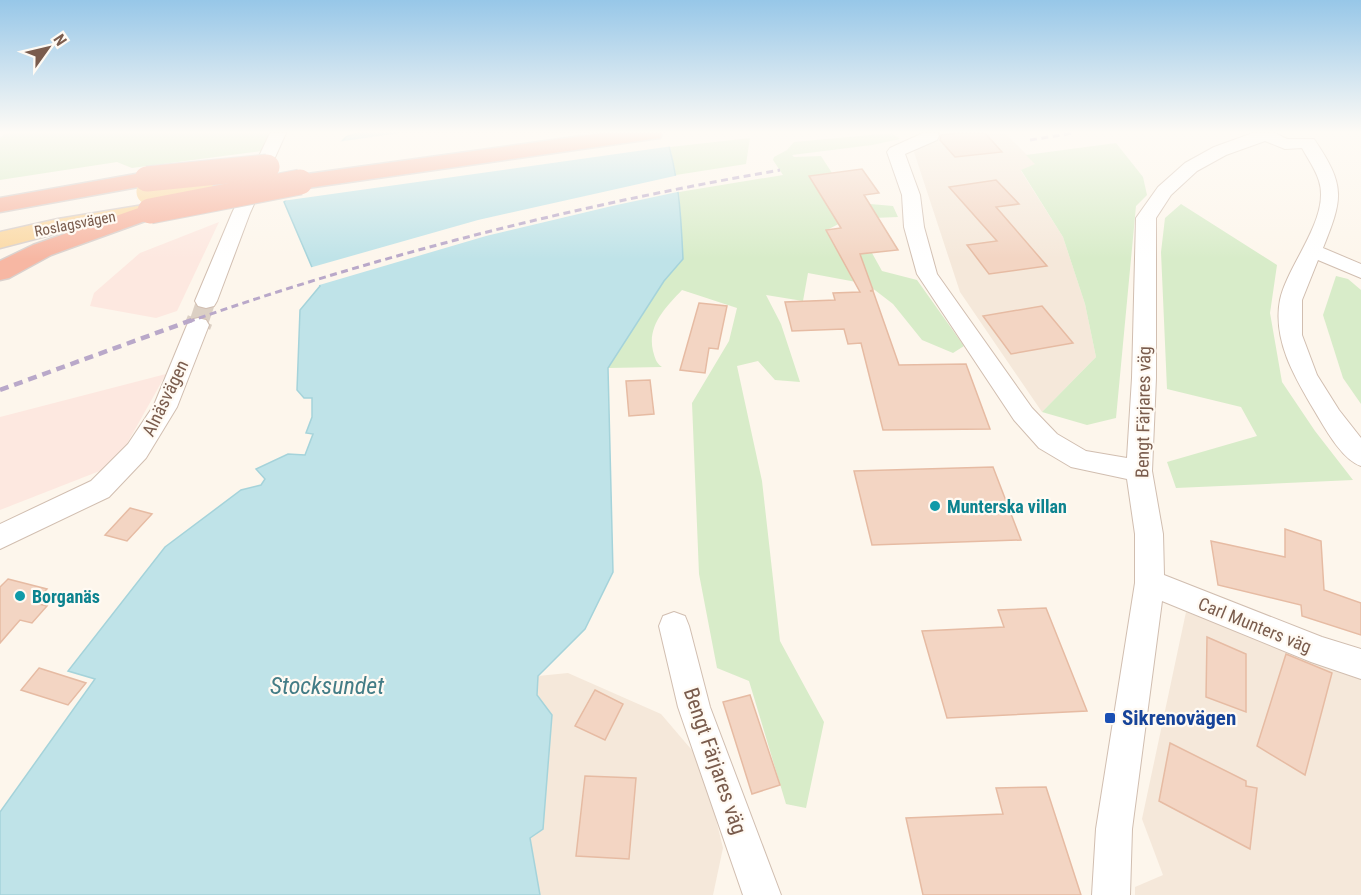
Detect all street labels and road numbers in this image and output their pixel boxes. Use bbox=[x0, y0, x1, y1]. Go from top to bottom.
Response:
street label: Roslagsvägen bbox=[33, 207, 117, 241]
street label: Bengt Färjares väg bbox=[1131, 346, 1155, 478]
street label: Alnäsvägen bbox=[138, 356, 192, 440]
street label: Carl Munters väg bbox=[1195, 593, 1315, 657]
street label: Bengt Färjares väg bbox=[679, 685, 751, 837]

